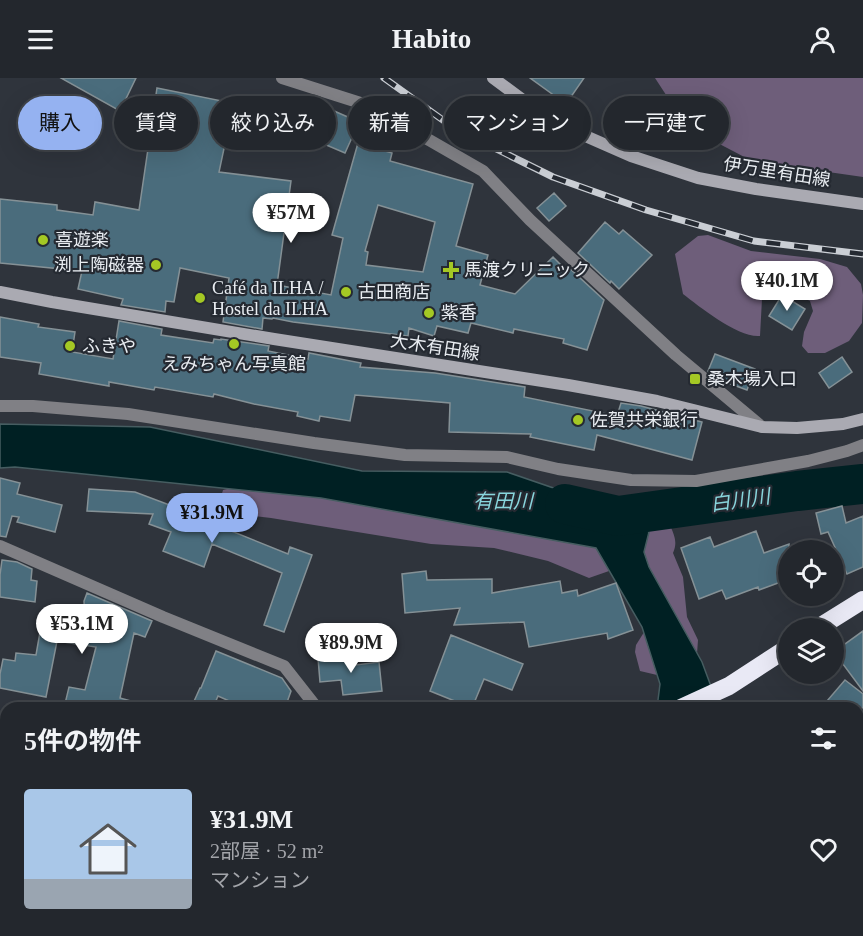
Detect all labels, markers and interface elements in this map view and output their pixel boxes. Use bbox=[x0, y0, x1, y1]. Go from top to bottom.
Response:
icon: menu bbox=[24, 23, 57, 56]
icon: person bbox=[806, 23, 839, 56]
text: Habito bbox=[392, 24, 471, 54]
chip: 購入 bbox=[18, 96, 102, 150]
chip: 賃貸 bbox=[114, 96, 198, 150]
chip: 絞り込み bbox=[210, 96, 336, 150]
chip: 新着 bbox=[348, 96, 432, 150]
chip: マンション bbox=[444, 96, 591, 150]
chip: 一戸建て bbox=[603, 96, 729, 150]
street label: 伊万里有田線 bbox=[722, 154, 832, 190]
pin: ¥57M bbox=[255, 193, 327, 244]
text: ¥57M bbox=[267, 201, 315, 223]
place label: 喜遊楽 bbox=[55, 230, 109, 250]
marker: 喜遊楽 bbox=[36, 233, 50, 247]
place label: 渕上陶磁器 bbox=[54, 255, 144, 275]
marker: 渕上陶磁器 bbox=[149, 258, 163, 272]
place label: 馬渡クリニック bbox=[464, 260, 590, 280]
marker: 馬渡クリニック bbox=[442, 261, 460, 279]
pin: ¥40.1M bbox=[738, 261, 836, 312]
text: ¥40.1M bbox=[755, 269, 819, 291]
place label: Café da ILHA / Hostel da ILHA bbox=[212, 278, 328, 319]
place label: 古田商店 bbox=[358, 282, 430, 302]
marker: 古田商店 bbox=[339, 285, 353, 299]
marker: Café da ILHA / Hostel da ILHA bbox=[193, 291, 207, 305]
place label: 紫香 bbox=[441, 303, 477, 323]
marker: 紫香 bbox=[422, 306, 436, 320]
street label: 大木有田線 bbox=[389, 330, 481, 364]
place label: ふきや bbox=[82, 336, 136, 356]
marker: えみちゃん写真館 bbox=[227, 337, 241, 351]
marker: ふきや bbox=[63, 339, 77, 353]
place label: えみちゃん写真館 bbox=[162, 354, 306, 374]
place label: 桑木場入口 bbox=[707, 369, 797, 389]
marker: 桑木場入口 bbox=[688, 372, 702, 386]
place label: 佐賀共栄銀行 bbox=[590, 410, 698, 430]
marker: 佐賀共栄銀行 bbox=[571, 413, 585, 427]
water label: 白川川 bbox=[709, 485, 773, 515]
water label: 有田川 bbox=[473, 490, 535, 512]
pin: ¥31.9M bbox=[163, 493, 261, 544]
text: ¥31.9M bbox=[180, 501, 244, 523]
map controls bbox=[778, 540, 844, 684]
button: locate bbox=[778, 540, 844, 606]
pin: ¥53.1M bbox=[33, 604, 131, 655]
text: ¥53.1M bbox=[50, 612, 114, 634]
button: layers bbox=[778, 618, 844, 684]
pin: ¥89.9M bbox=[302, 623, 400, 674]
text: ¥89.9M bbox=[319, 631, 383, 653]
icon: filters bbox=[807, 722, 840, 755]
text: 5件の物件 bbox=[24, 727, 141, 756]
text: ¥31.9M bbox=[210, 805, 293, 834]
icon: home bbox=[72, 813, 144, 885]
icon: heart bbox=[807, 833, 840, 866]
text: 2部屋 · 52 m² bbox=[210, 840, 323, 862]
text: マンション bbox=[210, 869, 310, 891]

